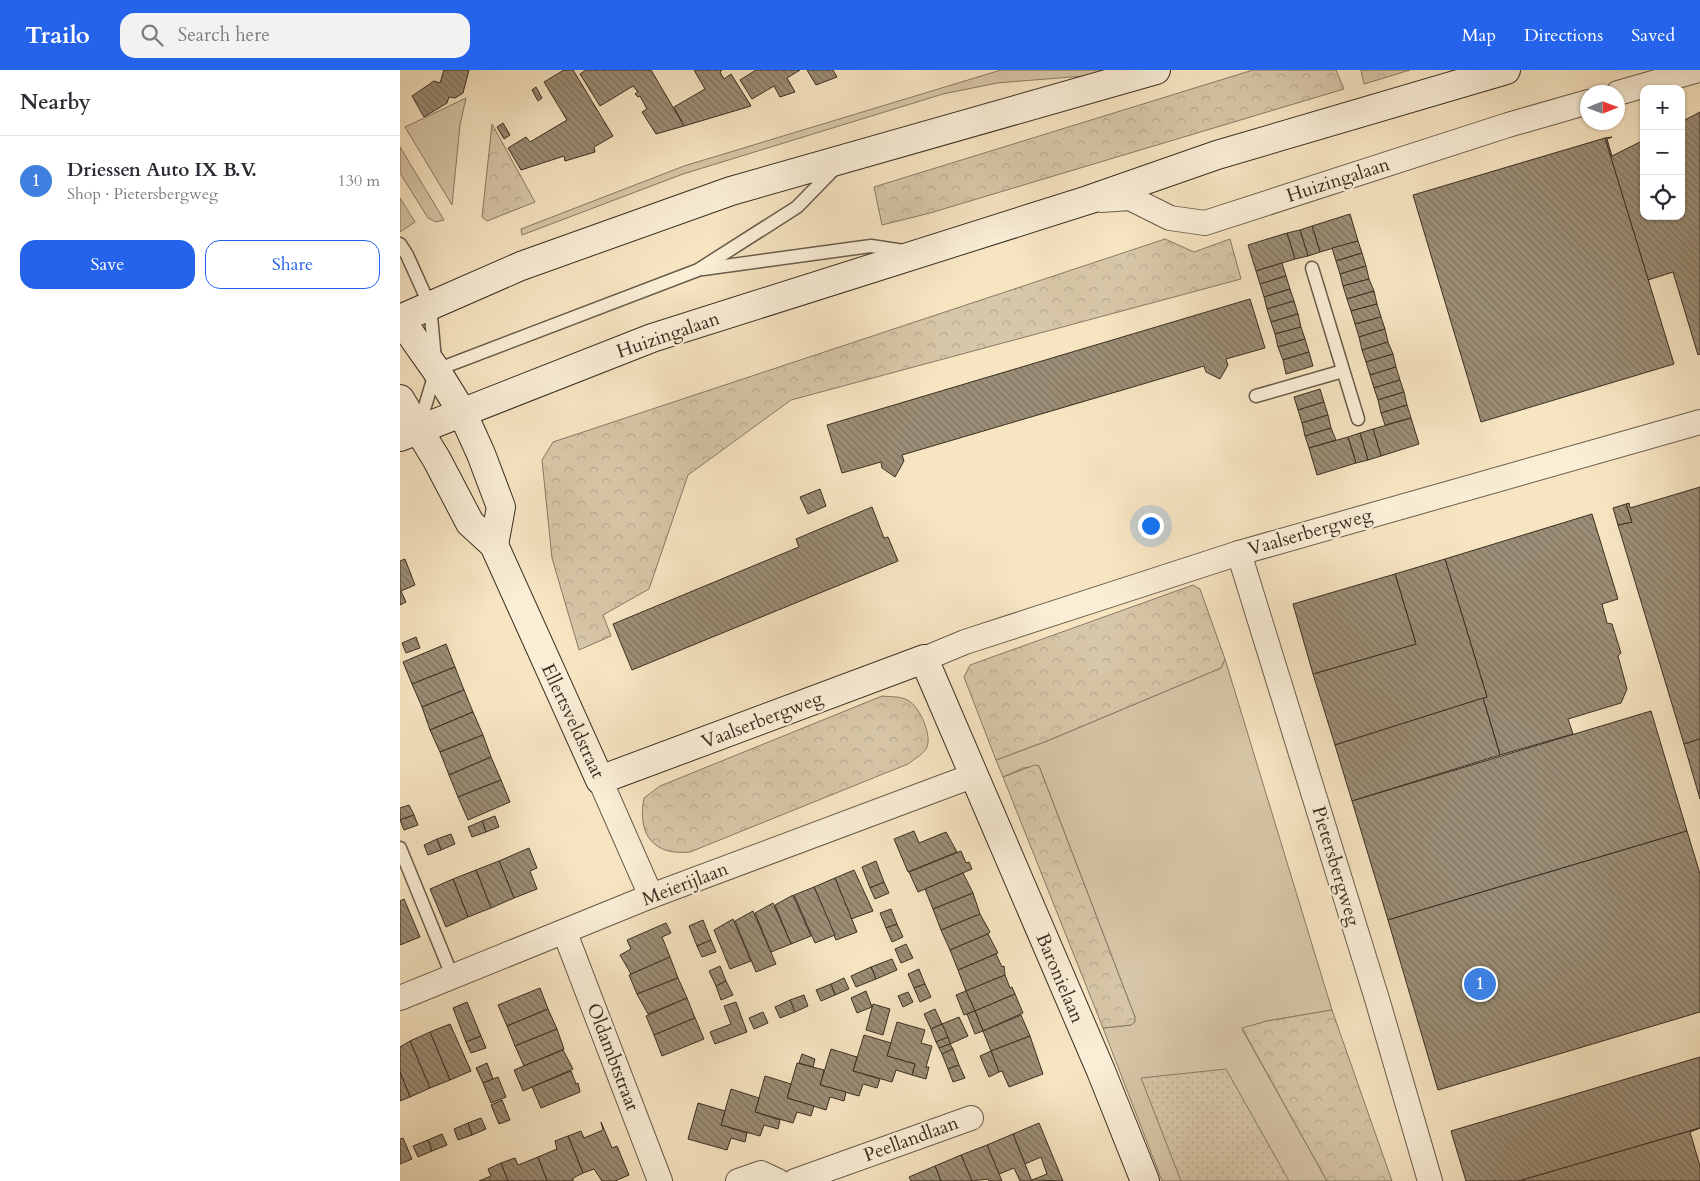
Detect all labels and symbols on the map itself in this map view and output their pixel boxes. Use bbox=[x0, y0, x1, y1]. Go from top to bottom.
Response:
north arrow bbox=[1580, 85, 1625, 130]
street label: Huizingalaan bbox=[1283, 151, 1393, 209]
street label: Huizingalaan bbox=[613, 305, 723, 365]
street label: Vaalserbergweg bbox=[1245, 502, 1375, 562]
your location bbox=[1138, 513, 1164, 539]
street label: Ellertsveldstraat bbox=[535, 659, 611, 783]
street label: Vaalserbergweg bbox=[698, 685, 827, 755]
street label: Pietersbergweg bbox=[1305, 803, 1367, 929]
street label: Meierijlaan bbox=[638, 856, 732, 912]
street label: Baronielaan bbox=[1029, 929, 1091, 1027]
pin: 1 bbox=[1464, 965, 1496, 1003]
street label: Oldambtstraat bbox=[581, 999, 645, 1115]
street label: Peellandlaan bbox=[860, 1110, 962, 1168]

